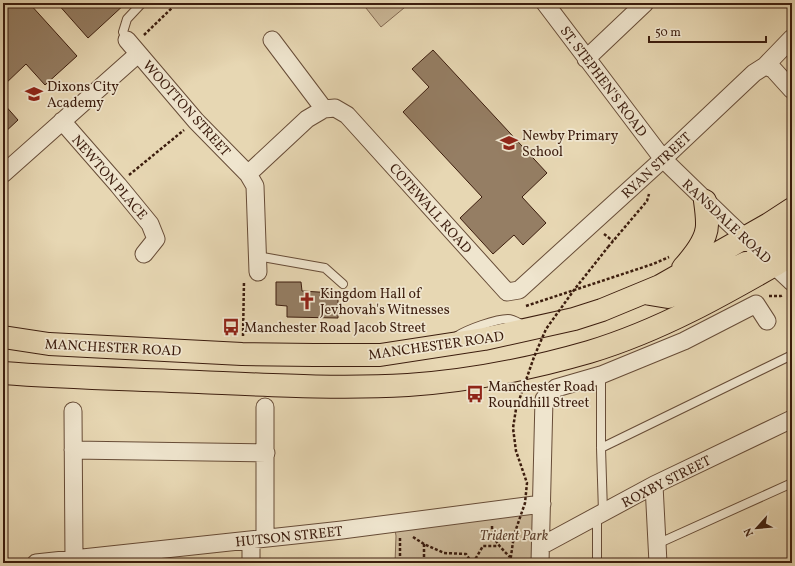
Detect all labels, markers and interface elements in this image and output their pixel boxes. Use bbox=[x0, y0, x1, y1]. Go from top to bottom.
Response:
scale bar bbox=[649, 18, 766, 44]
street label: ST. STEPHEN'S ROAD bbox=[555, 23, 651, 141]
text: 50 m bbox=[655, 25, 681, 41]
street label: WOOTTON STREET bbox=[138, 57, 234, 161]
place label: Dixons City Academy bbox=[47, 78, 119, 113]
school or university icon: Dixons City Academy bbox=[24, 84, 44, 104]
place label: Newby Primary School bbox=[522, 127, 619, 162]
street label: RYAN STREET bbox=[618, 129, 696, 203]
street label: NEWTON PLACE bbox=[67, 131, 151, 225]
school or university icon: Newby Primary School bbox=[499, 133, 519, 153]
street label: COTEWALL ROAD bbox=[384, 160, 476, 258]
street label: RANSDALE ROAD bbox=[677, 176, 775, 269]
place label: Kingdom Hall of Jevhovah's Witnesses bbox=[320, 285, 450, 320]
church icon: Kingdom Hall of Jevhovah's Witnesses bbox=[297, 291, 317, 311]
bus stop icon: Manchester Road Jacob Street bbox=[221, 317, 241, 337]
place label: Manchester Road Jacob Street bbox=[244, 319, 426, 338]
street label: MANCHESTER ROAD bbox=[367, 328, 505, 365]
street label: MANCHESTER ROAD bbox=[44, 335, 182, 362]
place label: Manchester Road Roundhill Street bbox=[488, 378, 595, 413]
bus stop icon: Manchester Road Roundhill Street bbox=[465, 384, 485, 404]
street label: ROXBY STREET bbox=[619, 452, 715, 513]
north arrow bbox=[737, 508, 777, 548]
street label: HUTSON STREET bbox=[234, 522, 344, 553]
text: N bbox=[741, 525, 758, 539]
park label: Trident Park bbox=[480, 527, 549, 546]

